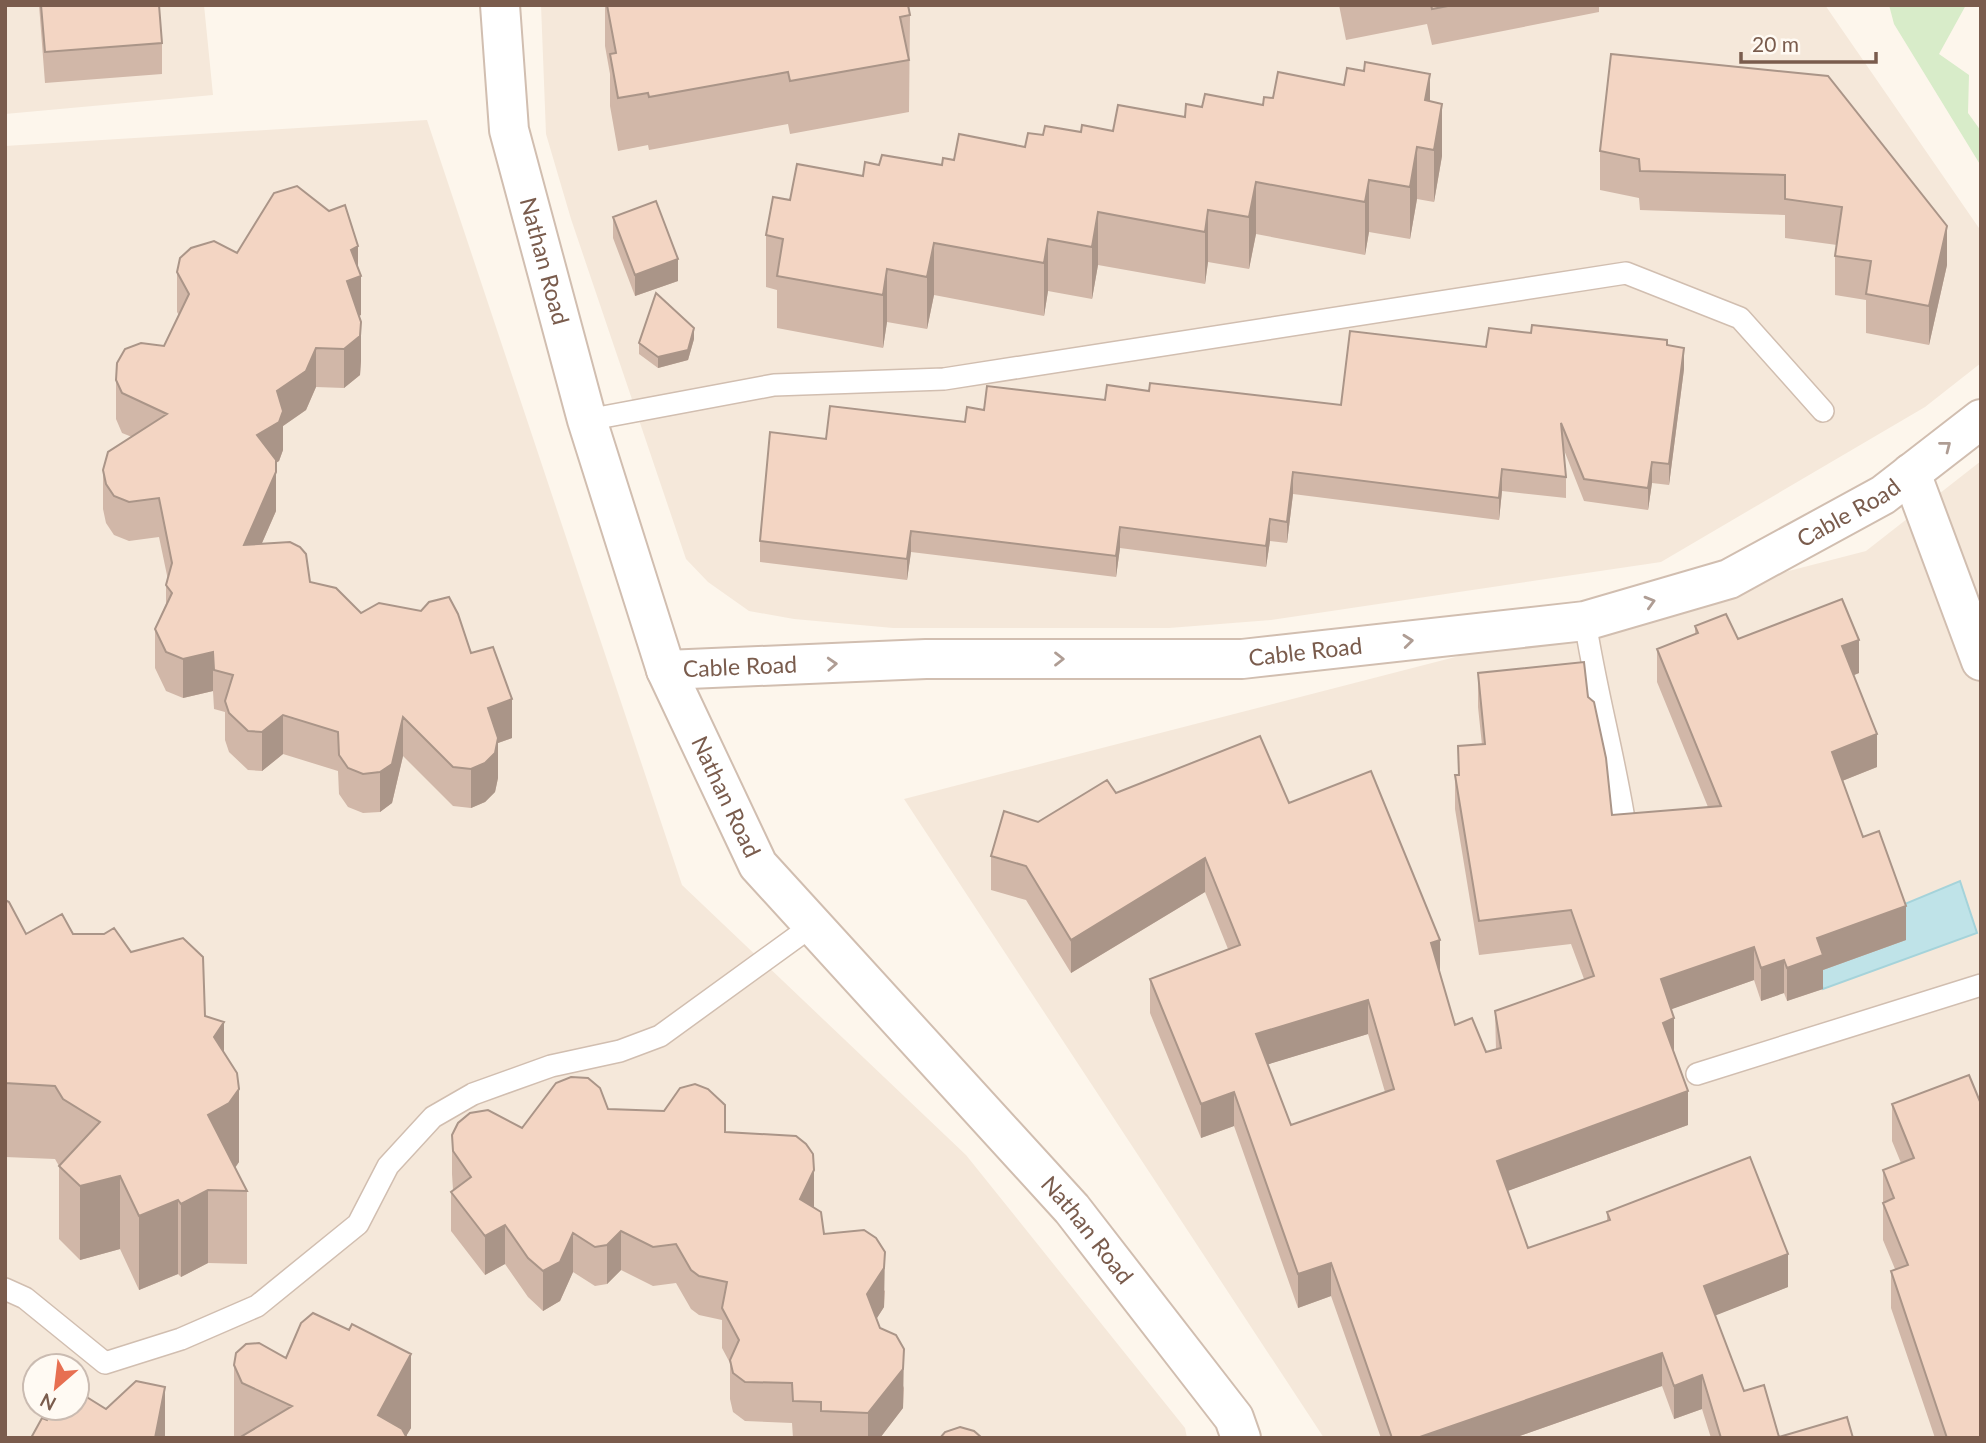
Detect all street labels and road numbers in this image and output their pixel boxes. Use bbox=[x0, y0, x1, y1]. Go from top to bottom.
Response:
street label: Nathan Road bbox=[515, 194, 576, 328]
street label: Cable Road bbox=[1792, 472, 1905, 552]
street label: Cable Road bbox=[1247, 631, 1364, 671]
street label: Cable Road bbox=[682, 649, 798, 682]
street label: Nathan Road bbox=[686, 731, 767, 861]
street label: Nathan Road bbox=[1036, 1170, 1140, 1289]

